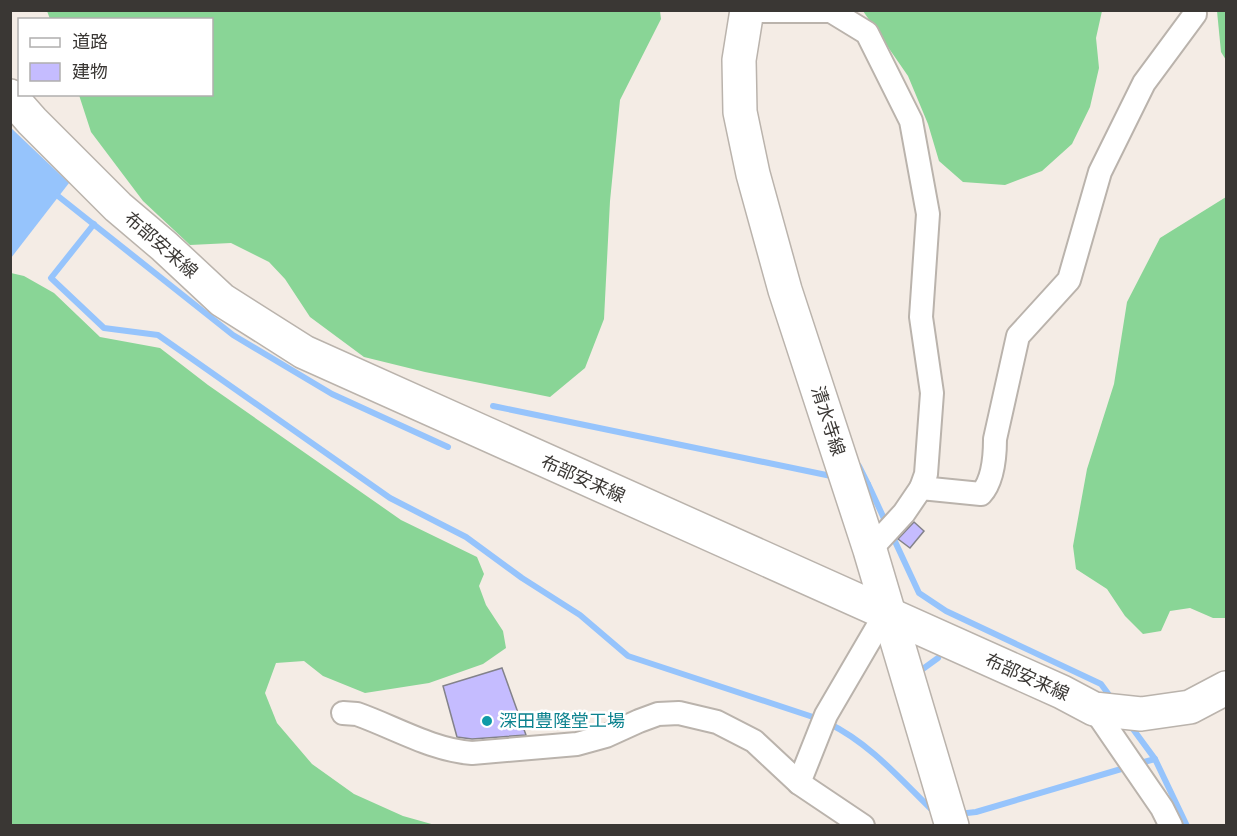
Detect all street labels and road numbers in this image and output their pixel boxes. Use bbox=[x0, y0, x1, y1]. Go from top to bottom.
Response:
street label: 布部安来線 bbox=[120, 208, 202, 282]
street label: 清水寺線 bbox=[807, 384, 849, 458]
street label: 布部安来線 bbox=[538, 452, 628, 506]
street label: 布部安来線 bbox=[982, 650, 1072, 704]

